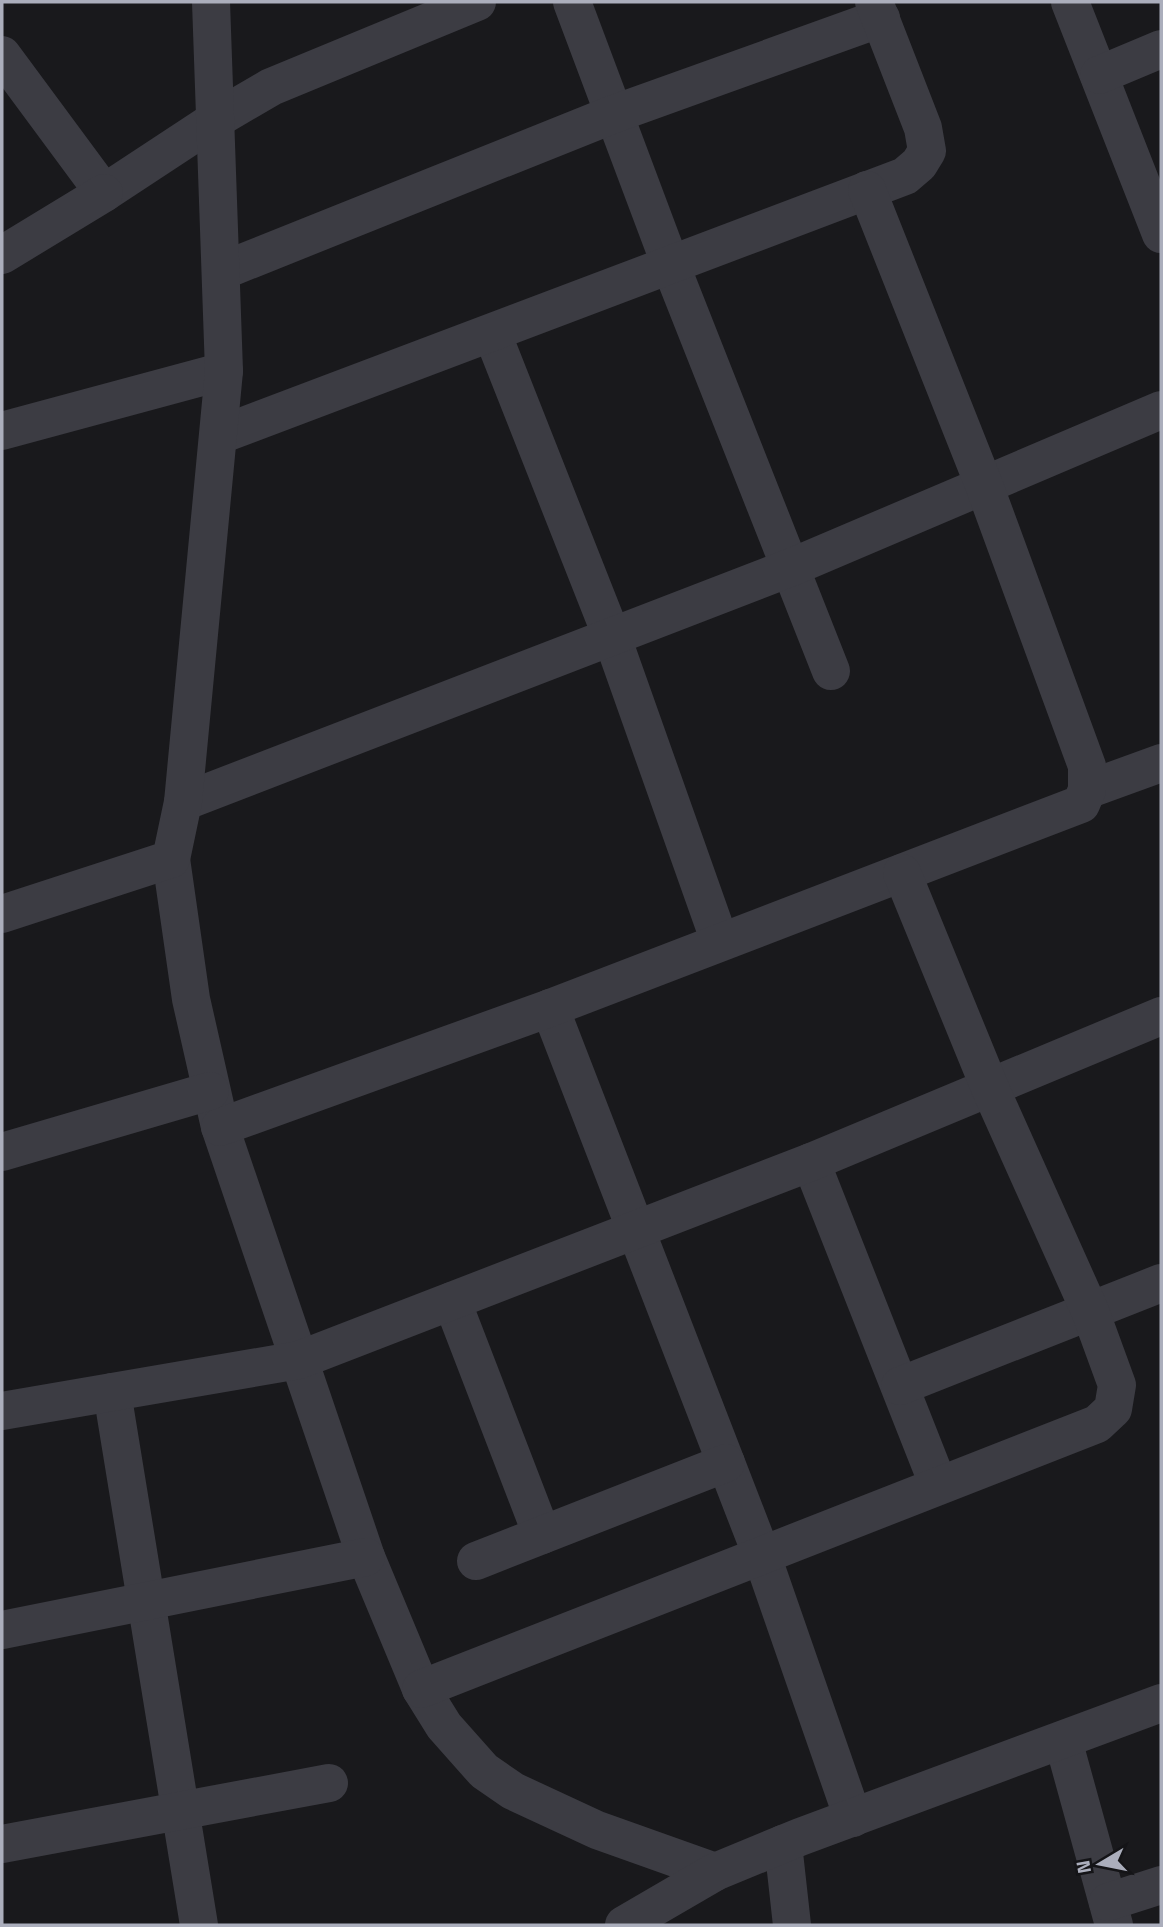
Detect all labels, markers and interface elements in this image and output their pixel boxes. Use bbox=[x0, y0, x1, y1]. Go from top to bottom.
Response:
north arrow bbox=[1065, 1829, 1135, 1899]
text: N bbox=[1067, 1858, 1098, 1876]

